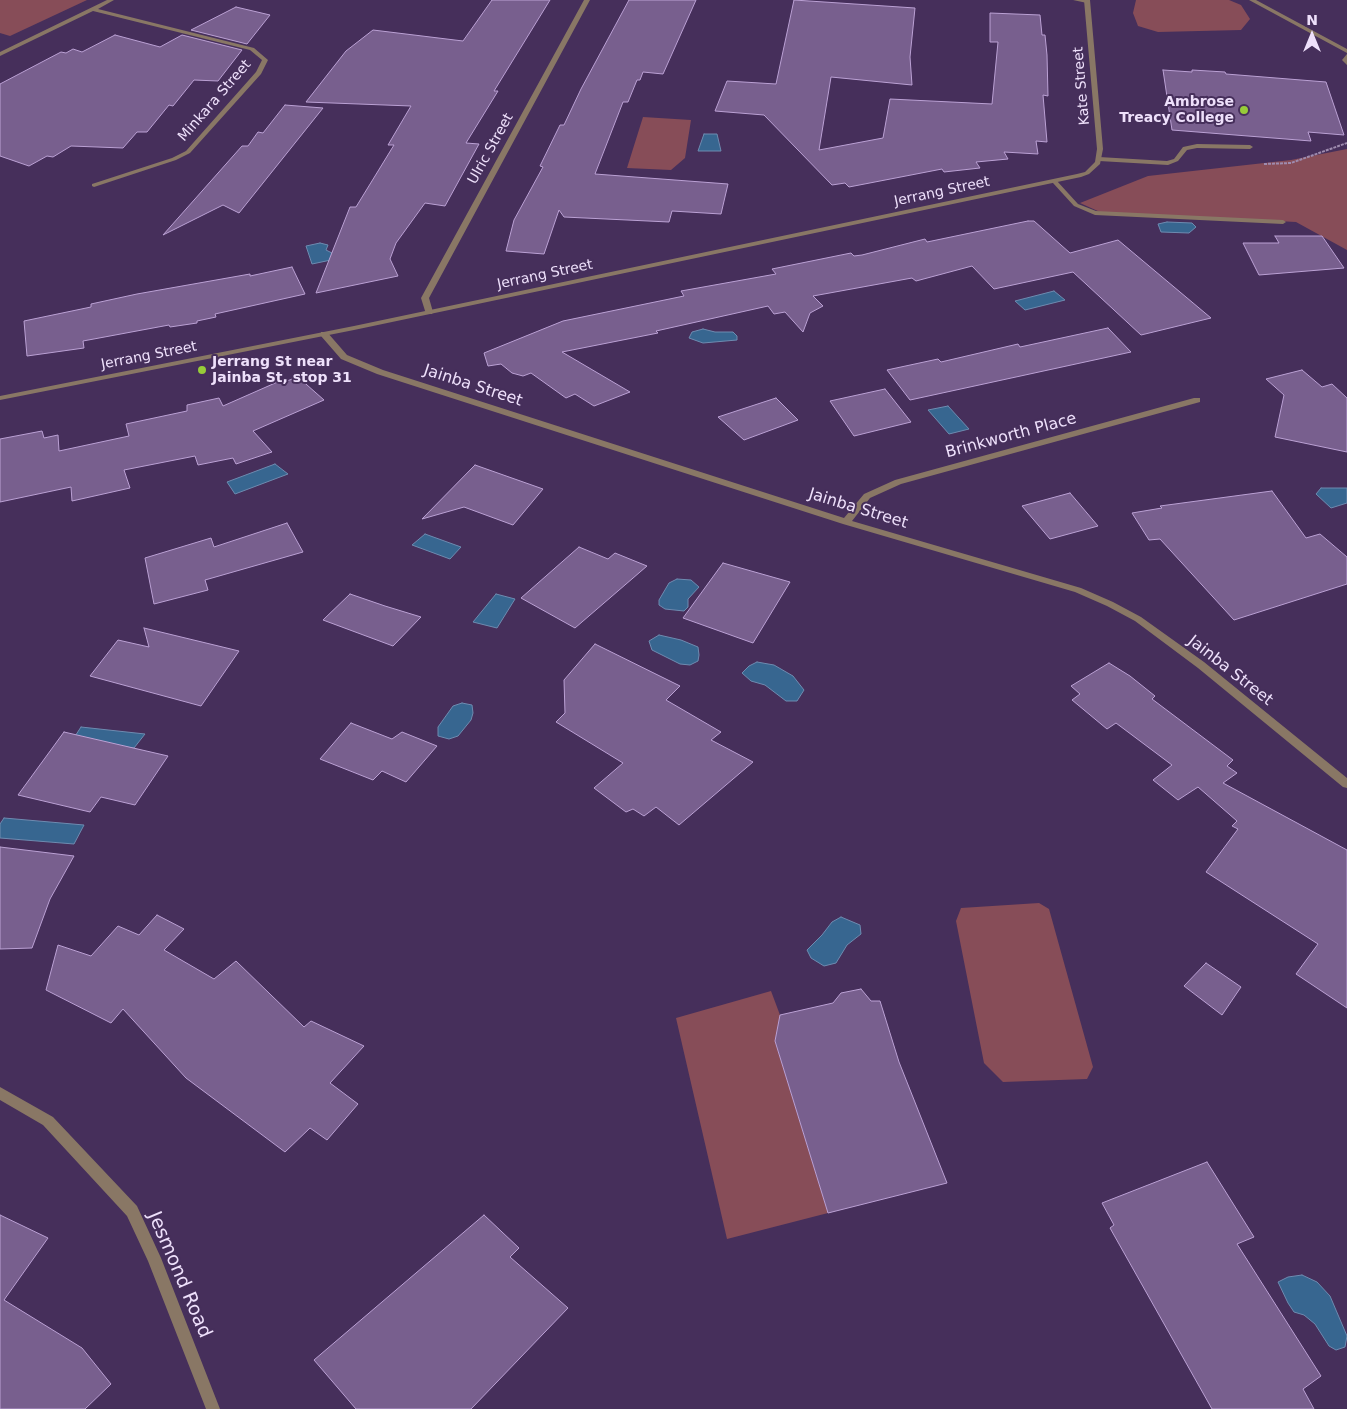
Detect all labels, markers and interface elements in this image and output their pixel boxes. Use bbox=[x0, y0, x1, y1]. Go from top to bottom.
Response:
north arrow bbox=[1287, 10, 1337, 60]
text: N bbox=[1306, 12, 1318, 28]
street label: Kate Street bbox=[1070, 46, 1094, 126]
street label: Minkara Street bbox=[175, 57, 255, 145]
place label: Ambrose Treacy College bbox=[1119, 94, 1234, 126]
marker: Ambrose Treacy College bbox=[1238, 104, 1250, 116]
street label: Ulric Street bbox=[465, 111, 517, 187]
street label: Jerrang Street bbox=[893, 174, 991, 210]
street label: Jerrang Street bbox=[496, 257, 594, 293]
street label: Jerrang Street bbox=[100, 338, 198, 374]
place label: Jerrang St near Jainba St, stop 31 bbox=[212, 354, 352, 387]
street label: Jainba Street bbox=[421, 361, 525, 411]
marker: Jerrang St near Jainba St, stop 31 bbox=[196, 364, 208, 376]
street label: Brinkworth Place bbox=[943, 409, 1079, 463]
street label: Jainba Street bbox=[806, 485, 910, 533]
street label: Jainba Street bbox=[1184, 632, 1276, 710]
street label: Jesmond Road bbox=[142, 1208, 216, 1342]

